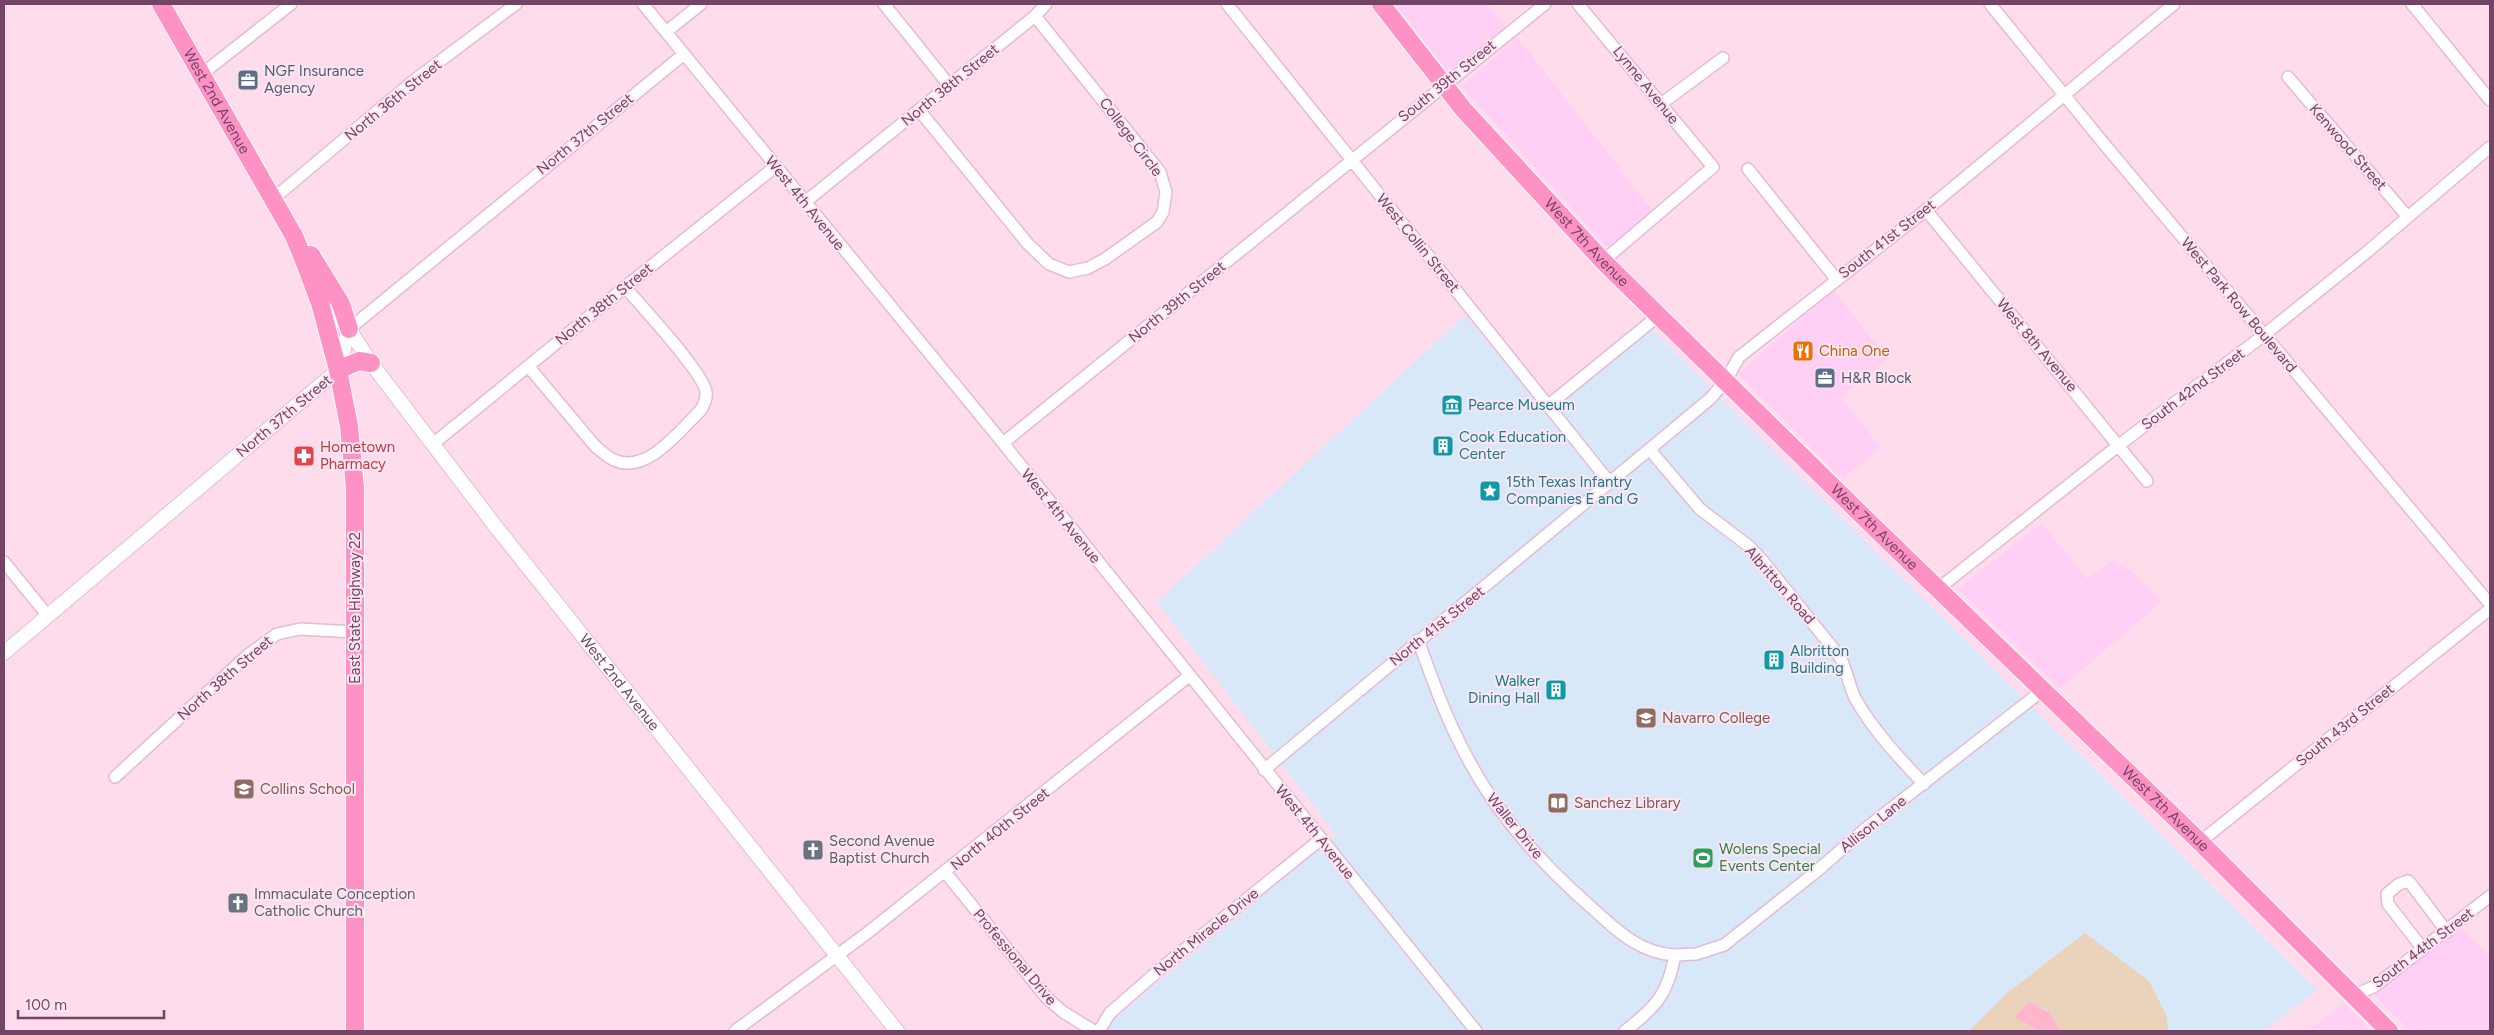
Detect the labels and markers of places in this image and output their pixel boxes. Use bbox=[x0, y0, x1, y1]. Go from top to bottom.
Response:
place label: NGF Insurance Agency bbox=[264, 62, 364, 97]
office icon: NGF Insurance Agency bbox=[236, 68, 260, 92]
restaurant icon: China One bbox=[1791, 339, 1815, 363]
place label: China One bbox=[1819, 342, 1890, 360]
office icon: H&R Block bbox=[1813, 366, 1837, 390]
place label: H&R Block bbox=[1841, 369, 1912, 387]
museum icon: Pearce Museum bbox=[1440, 393, 1464, 417]
place label: Pearce Museum bbox=[1468, 396, 1575, 414]
place label: Cook Education Center bbox=[1459, 428, 1566, 463]
building icon: Cook Education Center bbox=[1431, 434, 1455, 458]
place label: Hometown Pharmacy bbox=[320, 438, 395, 473]
pharmacy icon: Hometown Pharmacy bbox=[292, 444, 316, 468]
place label: 15th Texas Infantry Companies E and G bbox=[1506, 473, 1638, 508]
place icon: 15th Texas Infantry Companies E and G bbox=[1478, 479, 1502, 503]
place label: Albritton Building bbox=[1790, 642, 1849, 677]
building icon: Albritton Building bbox=[1762, 648, 1786, 672]
place label: Walker Dining Hall bbox=[1468, 672, 1540, 707]
building icon: Walker Dining Hall bbox=[1544, 678, 1568, 702]
school or university icon: Navarro College bbox=[1634, 706, 1658, 730]
place label: Navarro College bbox=[1662, 709, 1770, 727]
school or university icon: Collins School bbox=[232, 777, 256, 801]
place label: Collins School bbox=[260, 780, 355, 798]
library icon: Sanchez Library bbox=[1546, 791, 1570, 815]
place label: Sanchez Library bbox=[1574, 794, 1681, 812]
place label: Second Avenue Baptist Church bbox=[829, 832, 935, 867]
church icon: Second Avenue Baptist Church bbox=[801, 838, 825, 862]
place label: Wolens Special Events Center bbox=[1719, 840, 1821, 875]
sports icon: Wolens Special Events Center bbox=[1691, 846, 1715, 870]
place label: Immaculate Conception Catholic Church bbox=[254, 885, 415, 920]
church icon: Immaculate Conception Catholic Church bbox=[226, 891, 250, 915]

